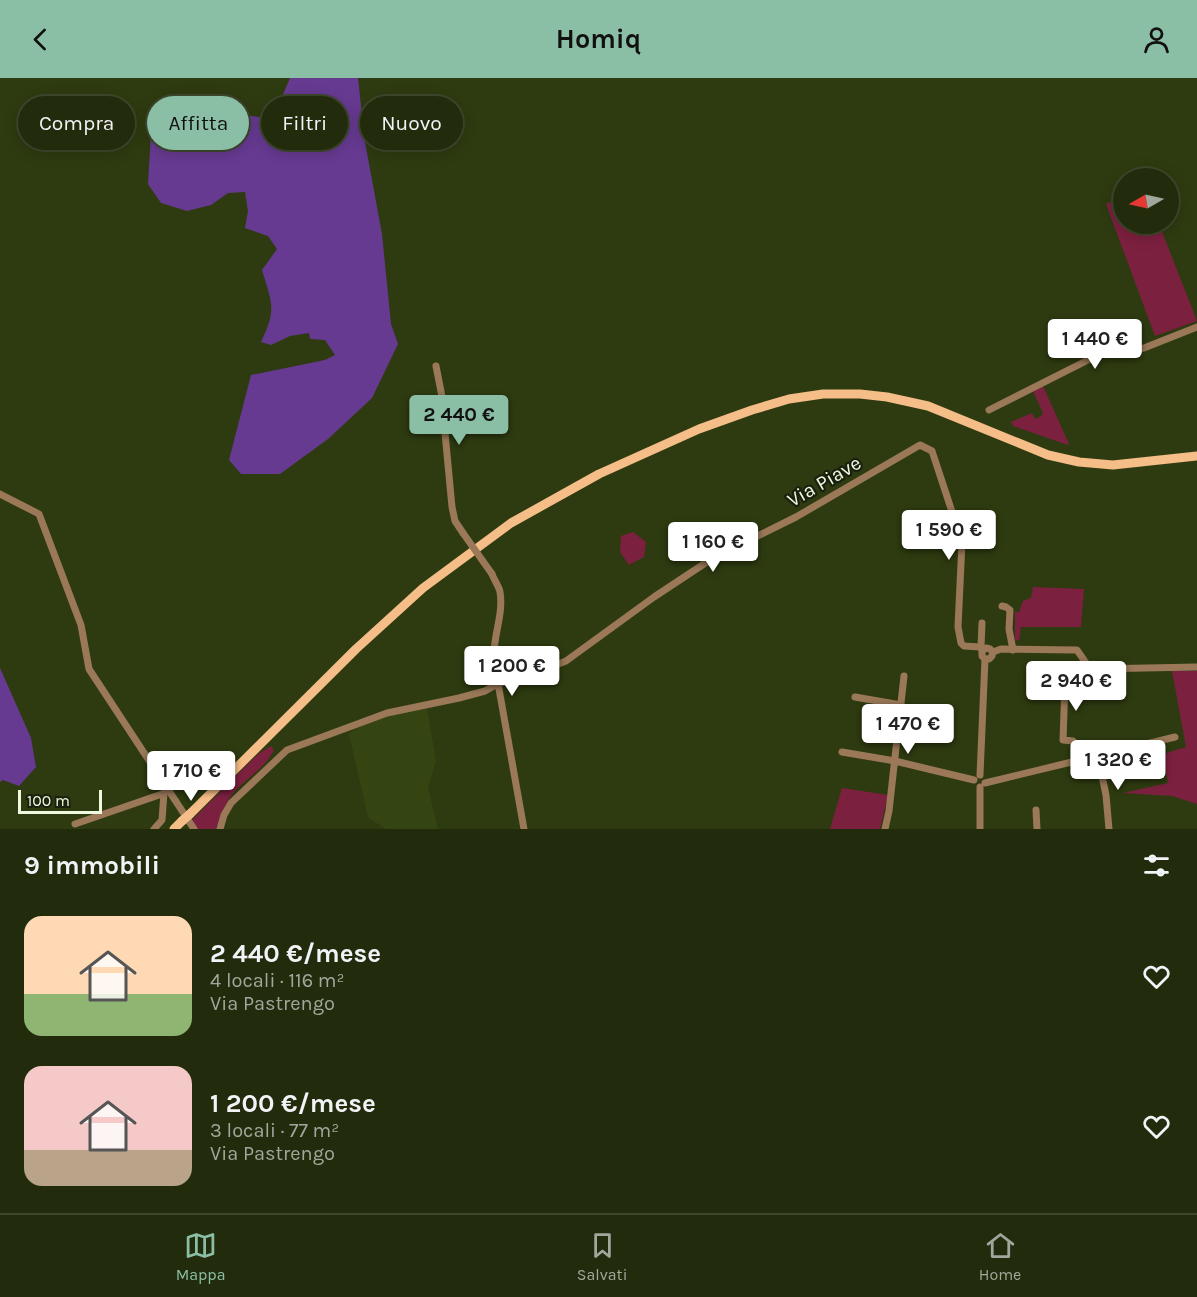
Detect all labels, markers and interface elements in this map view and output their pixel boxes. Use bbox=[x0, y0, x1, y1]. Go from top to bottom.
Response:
icon: back bbox=[24, 23, 57, 56]
text: Homiq bbox=[556, 23, 641, 55]
icon: person bbox=[1140, 23, 1173, 56]
chip: Compra bbox=[18, 96, 135, 150]
chip: Affitta bbox=[147, 96, 249, 150]
chip: Filtri bbox=[261, 96, 348, 150]
chip: Nuovo bbox=[360, 96, 463, 150]
north arrow bbox=[1113, 168, 1179, 234]
map controls bbox=[1113, 168, 1179, 234]
pin: 1 440 € bbox=[1040, 319, 1150, 370]
text: 1 440 € bbox=[1062, 327, 1128, 350]
pin: 2 440 € bbox=[404, 395, 514, 446]
text: 2 440 € bbox=[423, 403, 495, 426]
street label: Via Piave bbox=[783, 451, 865, 512]
pin: 1 590 € bbox=[894, 510, 1004, 561]
text: 1 590 € bbox=[916, 518, 982, 541]
pin: 1 160 € bbox=[658, 522, 768, 573]
text: 1 160 € bbox=[682, 530, 744, 553]
pin: 1 200 € bbox=[457, 646, 567, 697]
text: 1 200 € bbox=[478, 654, 546, 677]
pin: 2 940 € bbox=[1021, 661, 1131, 712]
text: 2 940 € bbox=[1040, 669, 1112, 692]
pin: 1 470 € bbox=[853, 704, 963, 755]
text: 1 470 € bbox=[876, 712, 940, 735]
pin: 1 320 € bbox=[1063, 740, 1173, 791]
text: 1 320 € bbox=[1084, 748, 1152, 771]
pin: 1 710 € bbox=[136, 751, 246, 802]
text: 1 710 € bbox=[161, 759, 221, 782]
scale bar bbox=[18, 787, 102, 814]
text: 100 m bbox=[27, 791, 70, 810]
icon: filters bbox=[1140, 849, 1173, 882]
text: 9 immobili bbox=[24, 850, 160, 881]
text: 2 440 €/mese bbox=[210, 938, 381, 969]
icon: home bbox=[72, 940, 144, 1012]
icon: heart bbox=[1140, 960, 1173, 993]
text: 4 locali · 116 m² bbox=[210, 969, 345, 992]
text: Via Pastrengo bbox=[210, 992, 335, 1015]
text: 1 200 €/mese bbox=[210, 1088, 376, 1119]
icon: home bbox=[72, 1090, 144, 1162]
icon: heart bbox=[1140, 1110, 1173, 1143]
text: 3 locali · 77 m² bbox=[210, 1119, 339, 1142]
text: Via Pastrengo bbox=[210, 1142, 335, 1165]
tab: Mappa bbox=[176, 1229, 226, 1284]
tab: Salvati bbox=[577, 1229, 627, 1284]
tab: Home bbox=[979, 1229, 1021, 1284]

